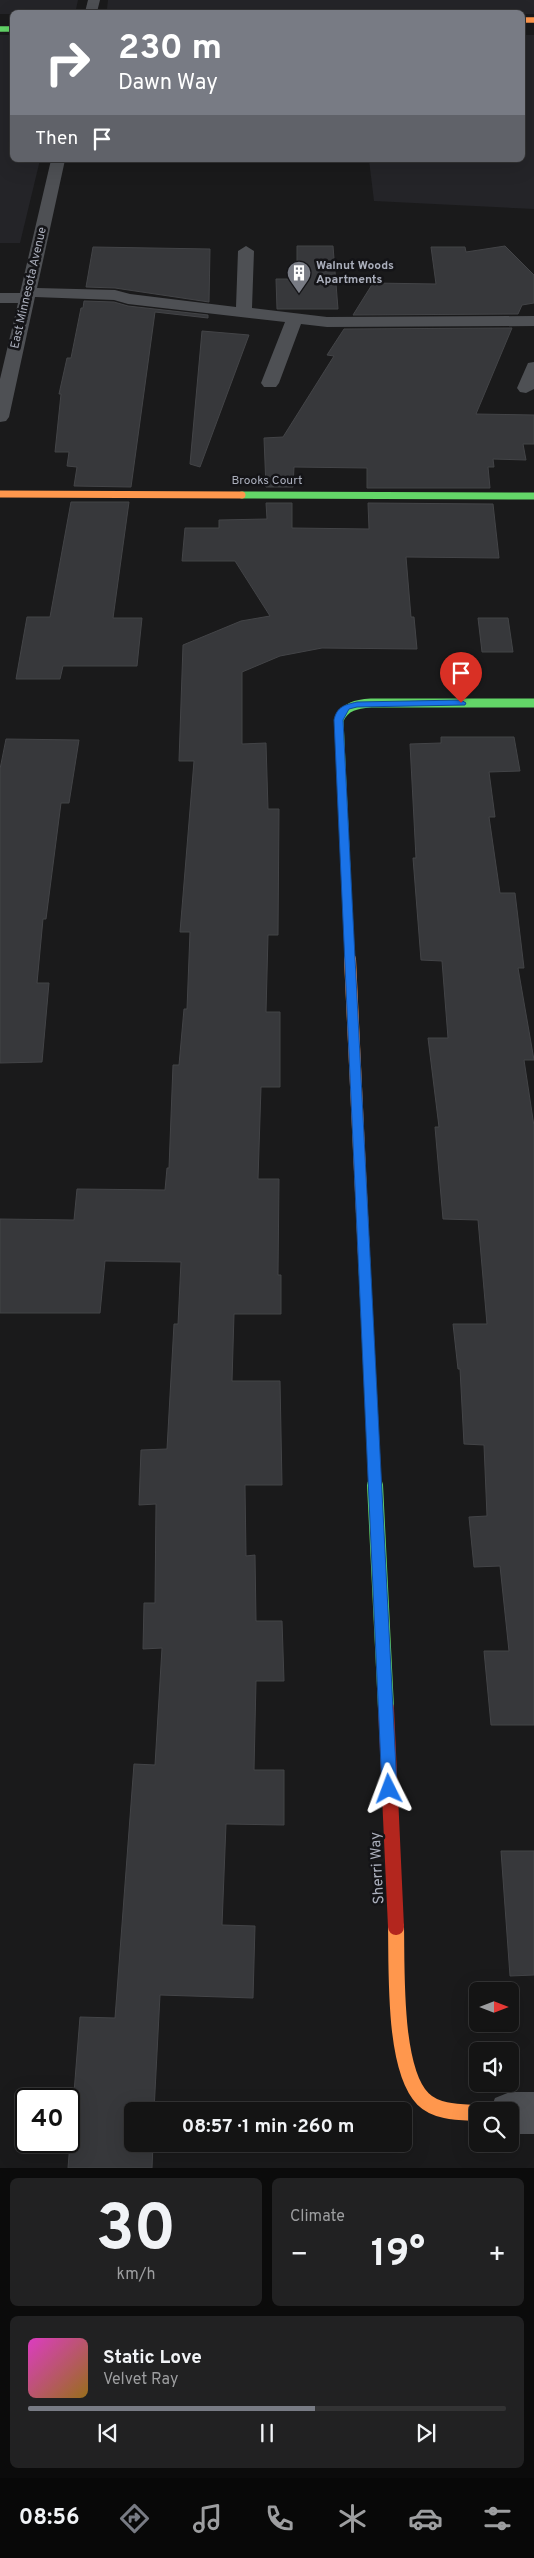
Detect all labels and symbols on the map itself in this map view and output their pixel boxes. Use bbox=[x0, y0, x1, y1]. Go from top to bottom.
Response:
street label: East Minnesota Avenue bbox=[7, 226, 51, 350]
place label: Walnut Woods Apartments bbox=[316, 258, 394, 288]
building icon: Walnut Woods Apartments bbox=[286, 260, 312, 294]
street label: Brooks Court bbox=[231, 473, 303, 489]
pin bbox=[440, 652, 482, 703]
position arrow bbox=[362, 1762, 414, 1814]
street label: Sherri Way bbox=[367, 1831, 389, 1905]
north arrow bbox=[469, 1982, 519, 2032]
speed limit sign: 40 bbox=[15, 2088, 80, 2153]

